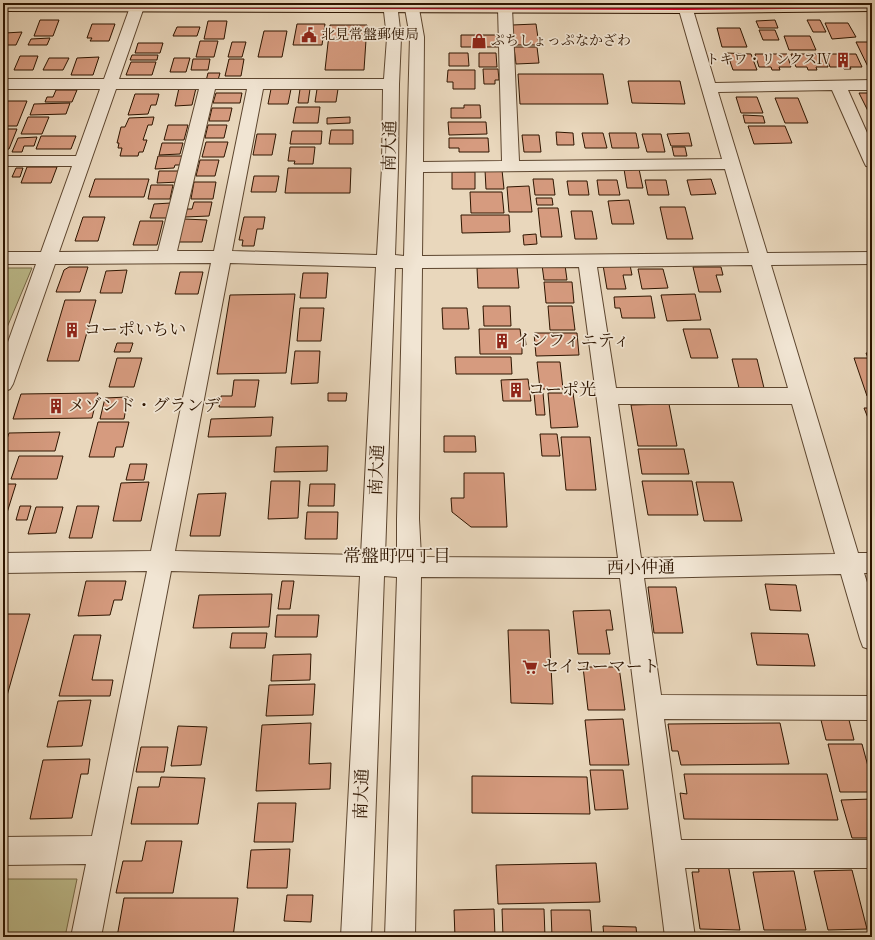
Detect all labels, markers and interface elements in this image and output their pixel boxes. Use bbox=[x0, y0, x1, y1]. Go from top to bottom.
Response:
public building icon: 北見常盤郵便局 bbox=[300, 26, 318, 44]
place label: 北見常盤郵便局 bbox=[321, 26, 419, 44]
shop icon: ぷちしょっぷなかざわ bbox=[470, 32, 488, 50]
place label: ぷちしょっぷなかざわ bbox=[491, 32, 631, 50]
place label: トキワ・リンクスⅣ bbox=[705, 51, 831, 69]
building icon: トキワ・リンクスⅣ bbox=[834, 51, 852, 69]
street label: 南大通 bbox=[379, 120, 401, 172]
place label: コーポいちい bbox=[84, 319, 186, 341]
building icon: コーポいちい bbox=[63, 321, 81, 339]
place label: インフィニティ bbox=[514, 330, 630, 352]
building icon: インフィニティ bbox=[493, 332, 511, 350]
place label: コーポ光 bbox=[528, 379, 596, 401]
building icon: コーポ光 bbox=[507, 381, 525, 399]
place label: メゾンド・グランデ bbox=[68, 395, 221, 417]
building icon: メゾンド・グランデ bbox=[47, 397, 65, 415]
street label: 南大通 bbox=[365, 444, 389, 496]
district label: 常盤町四丁目 bbox=[343, 546, 451, 568]
street label: 西小仲通 bbox=[607, 556, 675, 580]
place label: セイコーマート bbox=[542, 656, 660, 678]
supermarket icon: セイコーマート bbox=[521, 658, 539, 676]
street label: 南大通 bbox=[350, 768, 374, 820]

